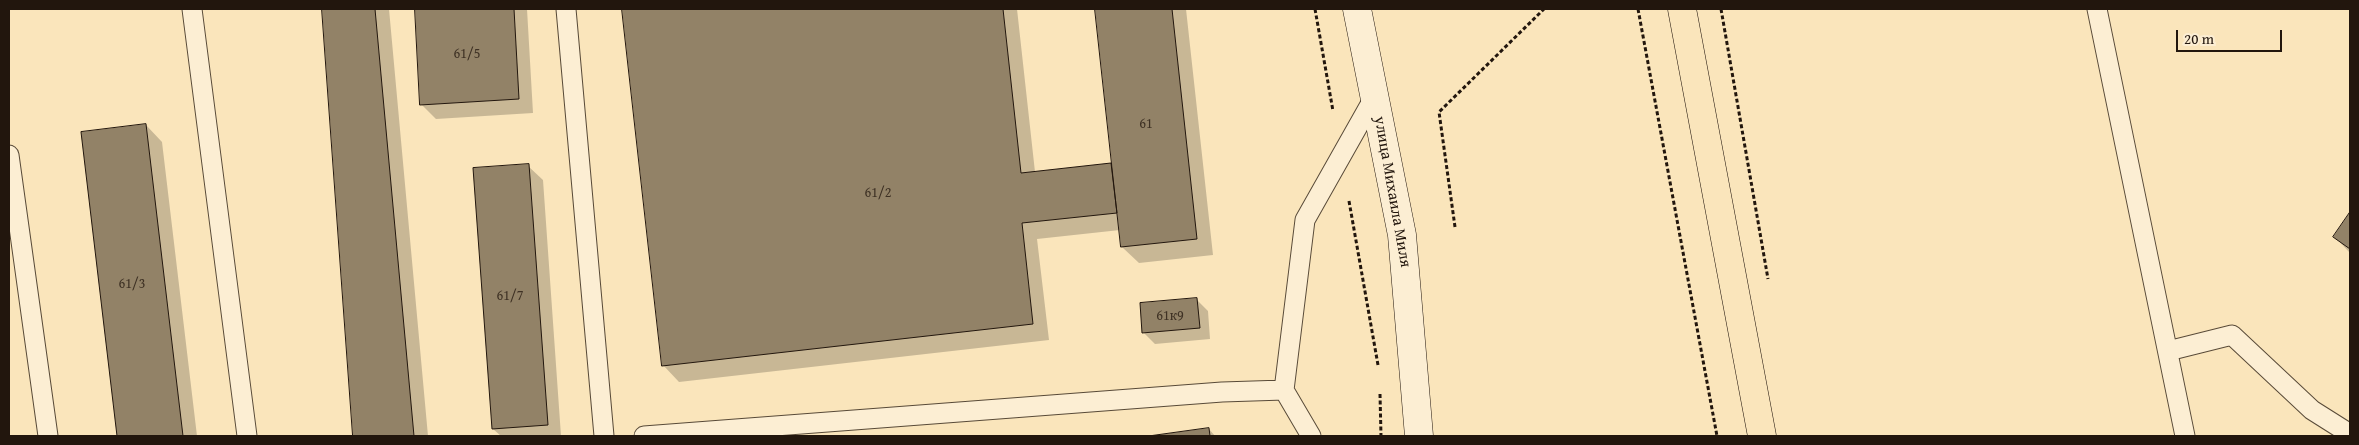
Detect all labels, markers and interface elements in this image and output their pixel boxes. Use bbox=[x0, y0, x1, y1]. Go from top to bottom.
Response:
scale bar bbox=[2179, 20, 2285, 52]
text: 20 m bbox=[2184, 28, 2214, 49]
house number: 61/5 bbox=[454, 46, 480, 62]
street label: улица Михаила Миля bbox=[1369, 115, 1415, 269]
house number: 61 bbox=[1139, 116, 1153, 132]
house number: 61/2 bbox=[865, 185, 891, 201]
house number: 61/3 bbox=[119, 276, 145, 292]
house number: 61/7 bbox=[497, 288, 523, 304]
house number: 61к9 bbox=[1156, 308, 1184, 324]

